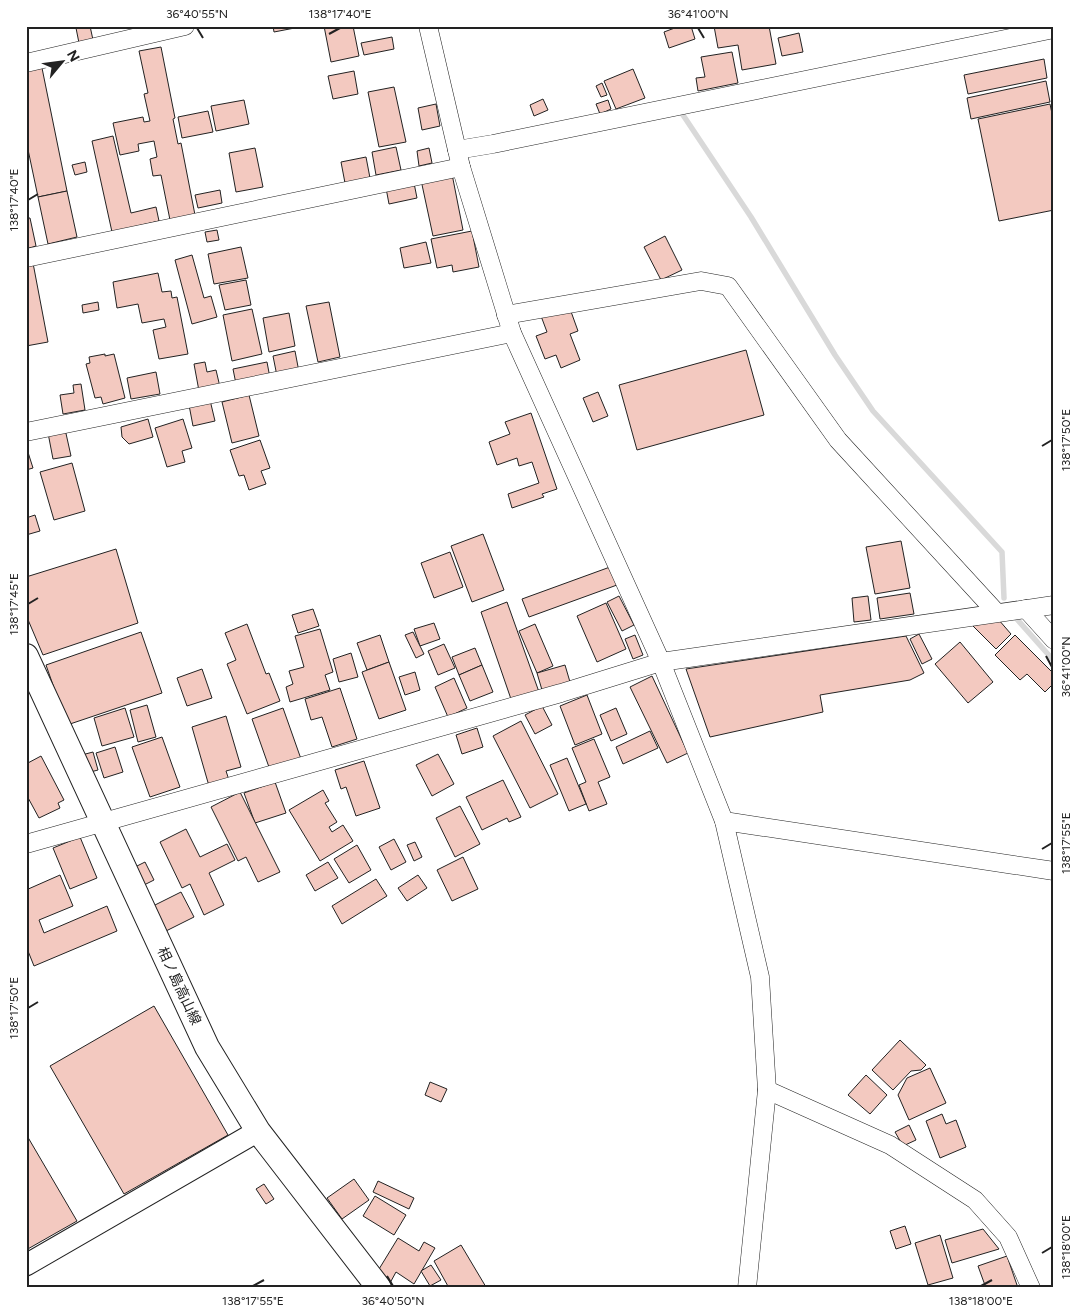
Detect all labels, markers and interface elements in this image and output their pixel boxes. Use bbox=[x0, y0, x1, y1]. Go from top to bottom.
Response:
text: 36°40'55"N bbox=[166, 7, 228, 21]
text: 138°17'40"E bbox=[308, 7, 372, 21]
text: 36°41'00"N bbox=[667, 7, 729, 21]
north arrow bbox=[38, 38, 88, 88]
text: N bbox=[63, 47, 83, 65]
text: 138°17'40"E bbox=[7, 168, 21, 232]
text: 138°17'50"E bbox=[1059, 409, 1073, 471]
text: 138°17'45"E bbox=[7, 573, 21, 635]
text: 36°41'00"N bbox=[1059, 636, 1073, 698]
text: 138°17'55"E bbox=[1059, 812, 1073, 874]
street label: 相ノ島高山線 bbox=[154, 944, 204, 1028]
text: 138°17'50"E bbox=[7, 977, 21, 1039]
text: 138°18'00"E bbox=[1059, 1215, 1073, 1279]
text: 138°17'55"E bbox=[222, 1294, 284, 1308]
text: 36°40'50"N bbox=[361, 1294, 425, 1308]
text: 138°18'00"E bbox=[949, 1294, 1013, 1308]

